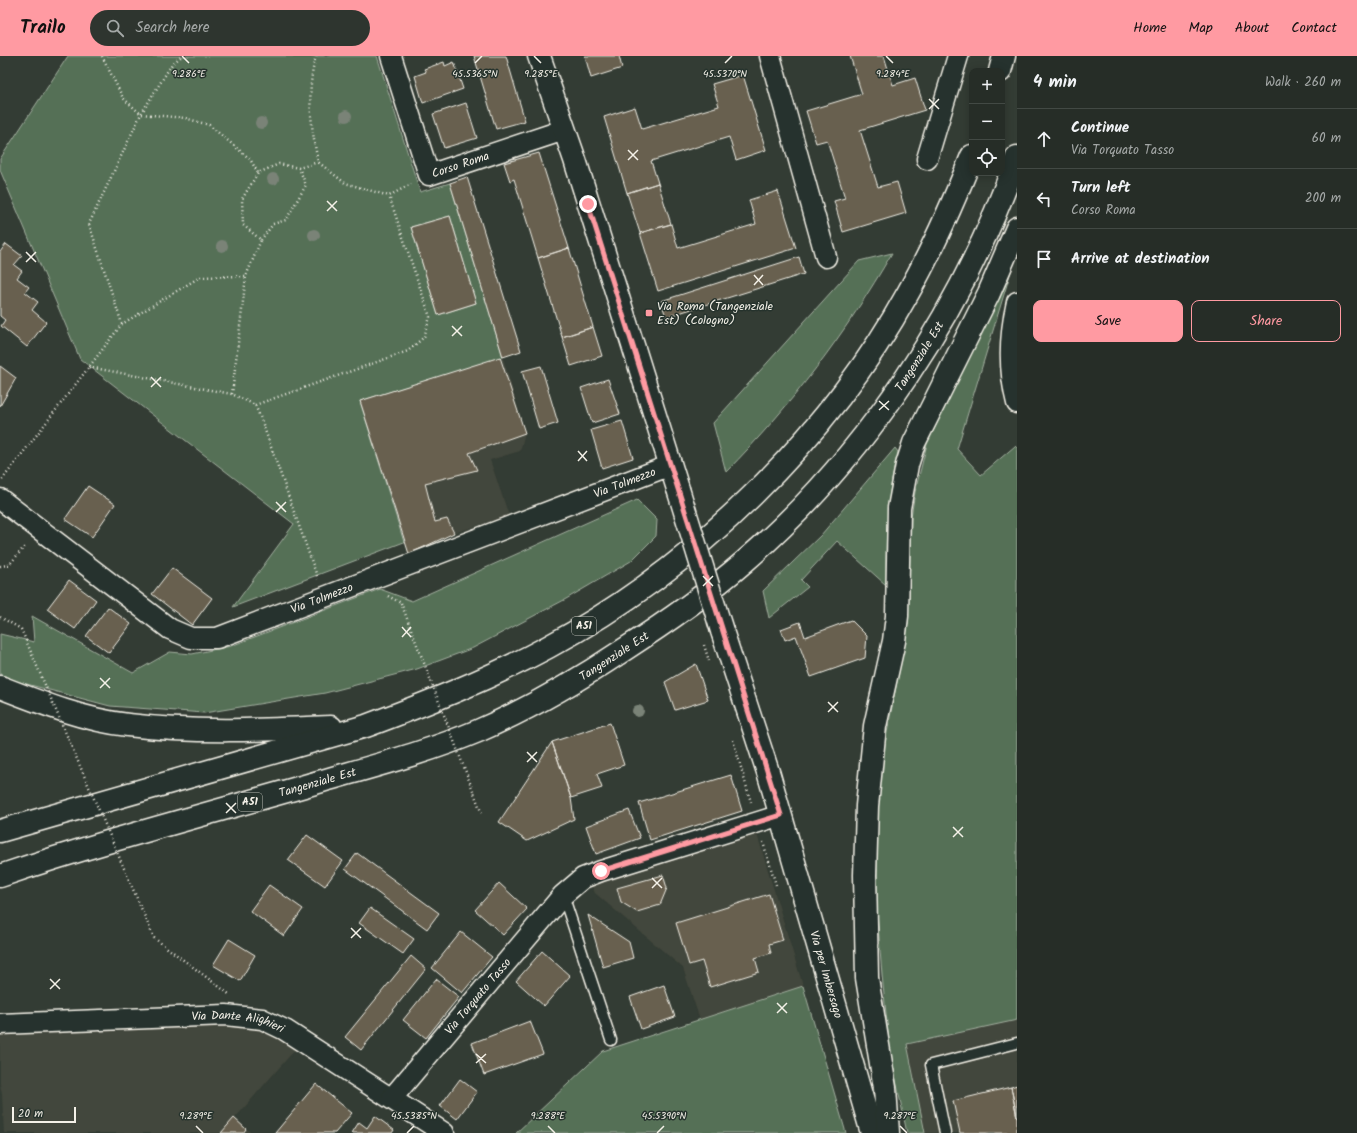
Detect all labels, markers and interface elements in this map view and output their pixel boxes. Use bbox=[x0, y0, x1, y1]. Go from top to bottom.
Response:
search box bbox=[90, 10, 370, 46]
text: Trailo bbox=[20, 13, 66, 43]
text: Search here bbox=[136, 16, 210, 40]
icon: search bbox=[104, 17, 126, 39]
text: Home bbox=[1133, 17, 1167, 39]
text: Map bbox=[1189, 17, 1213, 39]
text: About bbox=[1235, 17, 1269, 39]
text: Contact bbox=[1291, 17, 1337, 39]
text: 9.286°E bbox=[172, 66, 207, 82]
text: 45.5365°N bbox=[452, 66, 498, 82]
text: 9.285°E bbox=[524, 66, 559, 82]
text: 45.5370°N bbox=[703, 66, 747, 82]
text: 9.284°E bbox=[876, 66, 911, 82]
map controls bbox=[969, 68, 1005, 176]
button: + bbox=[969, 68, 1005, 104]
text: 4 min bbox=[1033, 69, 1077, 96]
text: Walk · 260 m bbox=[1265, 72, 1341, 93]
button: − bbox=[969, 104, 1005, 140]
text: Continue bbox=[1071, 116, 1129, 140]
icon: ahead bbox=[1033, 128, 1055, 150]
text: 60 m bbox=[1312, 128, 1341, 149]
button: locate bbox=[969, 140, 1005, 176]
text: Via Torquato Tasso bbox=[1071, 140, 1174, 161]
street label: Corso Roma bbox=[429, 146, 492, 183]
text: Turn left bbox=[1071, 176, 1131, 200]
icon: left bbox=[1033, 188, 1055, 210]
text: 200 m bbox=[1305, 188, 1341, 209]
route end bbox=[579, 195, 597, 213]
text: Corso Roma bbox=[1071, 200, 1136, 221]
text: Arrive at destination bbox=[1071, 247, 1210, 271]
icon: arrive bbox=[1033, 248, 1055, 270]
place label: Via Roma (Tangenziale Est) (Cologno) bbox=[657, 297, 774, 330]
button: Save bbox=[1033, 300, 1183, 342]
button: Share bbox=[1191, 300, 1341, 342]
marker: Via Roma (Tangenziale Est) (Cologno) bbox=[644, 308, 654, 318]
street label: Tangenziale Est bbox=[890, 317, 949, 395]
street label: Via Tolmezzo bbox=[591, 462, 659, 503]
street label: Via Tolmezzo bbox=[288, 578, 356, 619]
road number: A51 bbox=[572, 617, 596, 635]
street label: Tangenziale Est bbox=[575, 626, 653, 686]
street label: Tangenziale Est bbox=[277, 762, 359, 802]
road number: A51 bbox=[238, 793, 262, 811]
route start bbox=[592, 862, 610, 880]
street label: Via per Imbersago bbox=[805, 928, 848, 1021]
street label: Via Torquato Tasso bbox=[440, 954, 516, 1039]
street label: Via Dante Alighieri bbox=[191, 1005, 289, 1038]
scale bar bbox=[12, 1105, 76, 1124]
text: 20 m bbox=[18, 1105, 43, 1123]
text: 9.289°E bbox=[179, 1108, 214, 1124]
text: 45.5385°N bbox=[391, 1108, 437, 1124]
text: 9.288°E bbox=[531, 1108, 566, 1124]
text: 45.5390°N bbox=[642, 1108, 686, 1124]
text: 9.287°E bbox=[884, 1108, 918, 1124]

